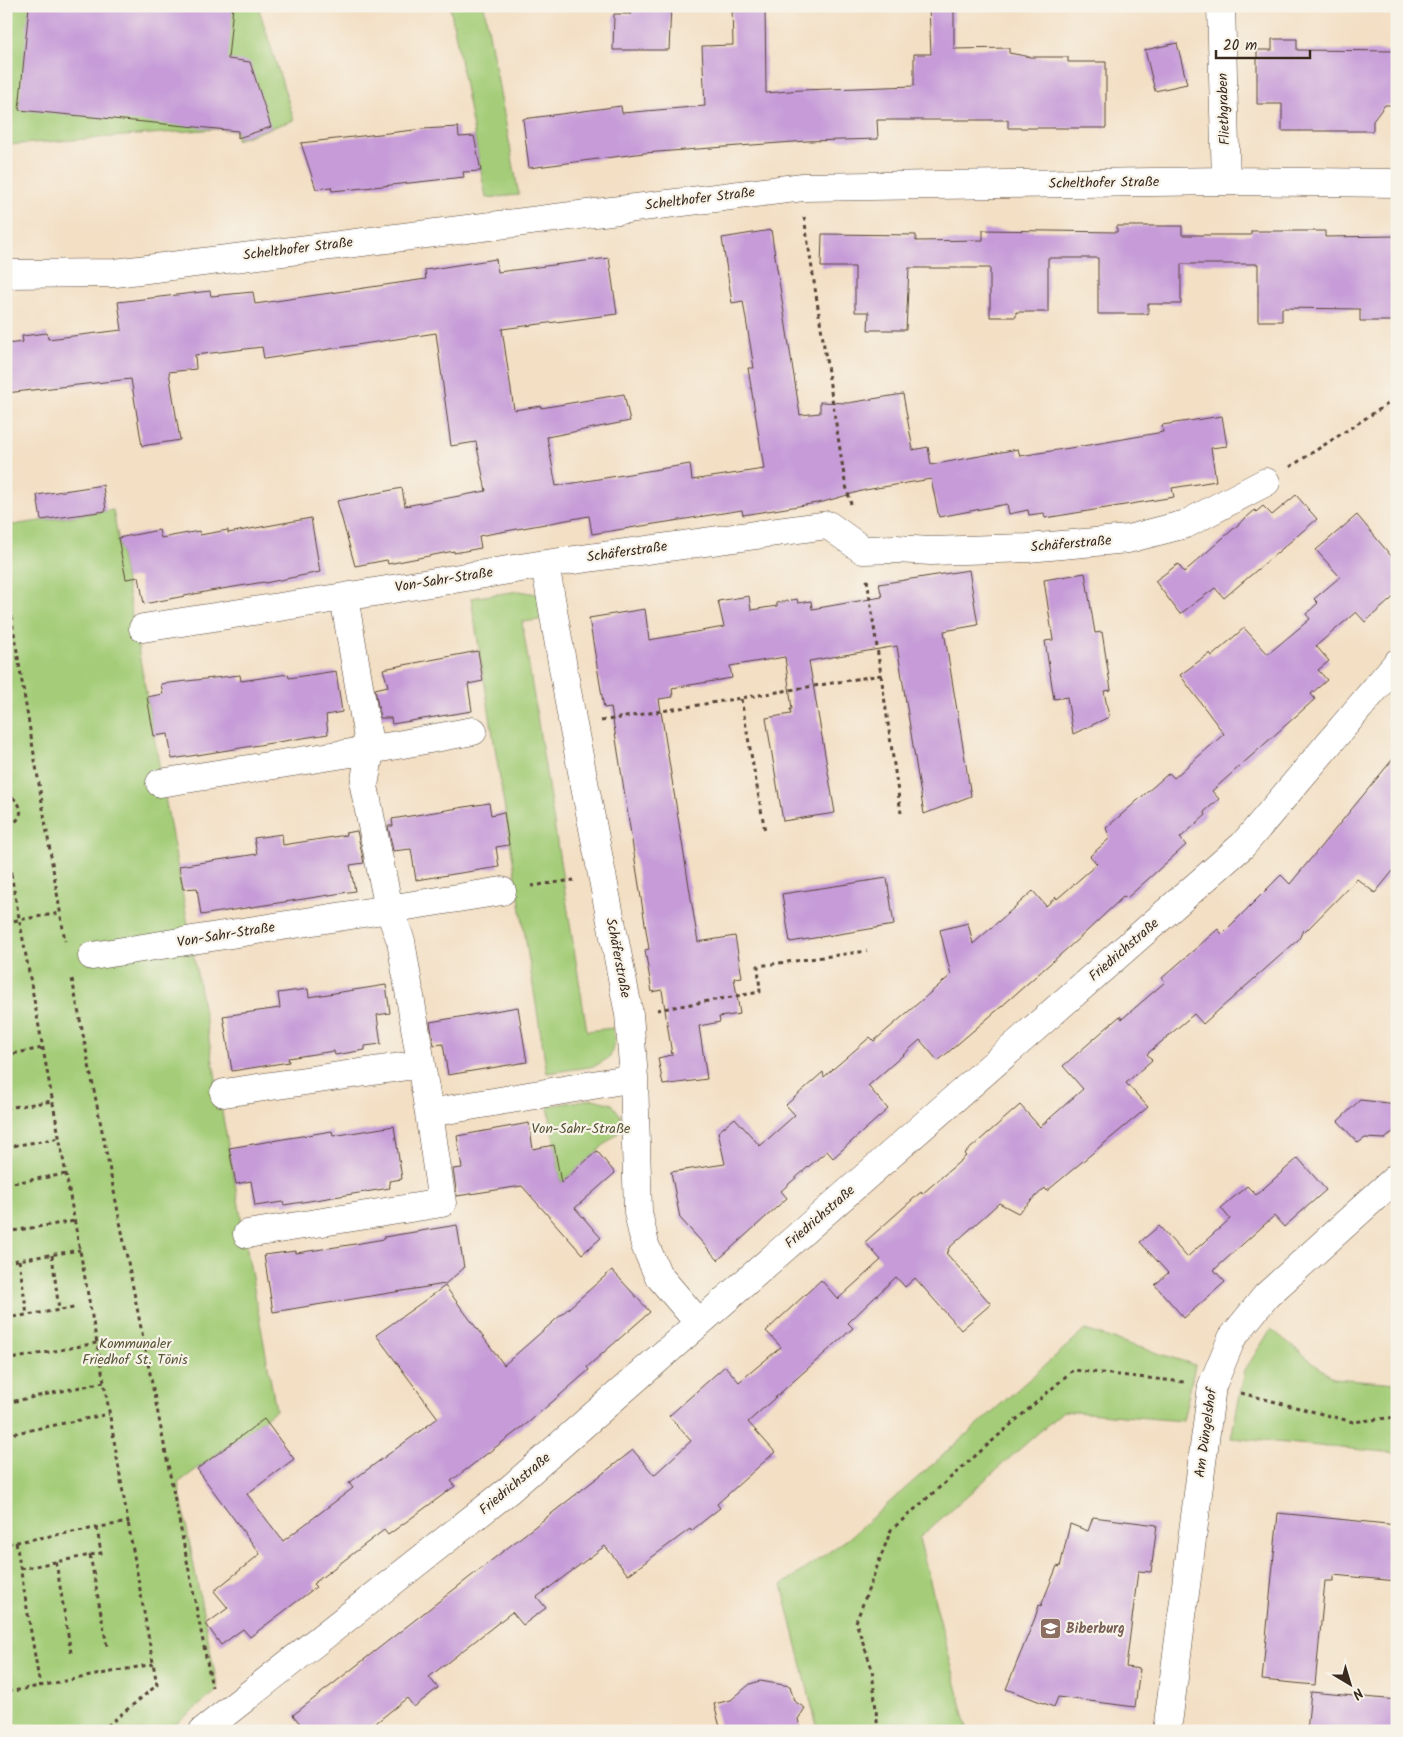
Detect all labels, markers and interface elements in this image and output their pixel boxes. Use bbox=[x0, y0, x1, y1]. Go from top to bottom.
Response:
scale bar bbox=[1216, 28, 1309, 60]
text: 20 m bbox=[1223, 34, 1257, 58]
street label: Fliethgraben bbox=[1212, 72, 1236, 146]
street label: Schelthofer Straße bbox=[1049, 171, 1160, 195]
street label: Schelthofer Straße bbox=[644, 181, 757, 217]
street label: Schelthofer Straße bbox=[242, 231, 355, 267]
street label: Schäferstraße bbox=[1030, 529, 1113, 558]
street label: Schäferstraße bbox=[585, 535, 669, 569]
street label: Von-Sahr-Straße bbox=[393, 561, 495, 599]
street label: Friedrichstraße bbox=[1084, 913, 1165, 987]
street label: Von-Sahr-Straße bbox=[175, 916, 277, 954]
street label: Schäferstraße bbox=[599, 916, 637, 1001]
park label: Von-Sahr-Straße bbox=[532, 1118, 631, 1140]
street label: Friedrichstraße bbox=[780, 1180, 861, 1254]
park label: Kommunaler Friedhof St. Tönis bbox=[82, 1333, 188, 1371]
street label: Am Düngelshof bbox=[1189, 1385, 1223, 1479]
street label: Friedrichstraße bbox=[474, 1447, 556, 1521]
school or university icon: Biberburg bbox=[1038, 1617, 1062, 1641]
place label: Biberburg bbox=[1066, 1618, 1125, 1640]
north arrow bbox=[1326, 1660, 1376, 1710]
text: N bbox=[1347, 1682, 1368, 1705]

